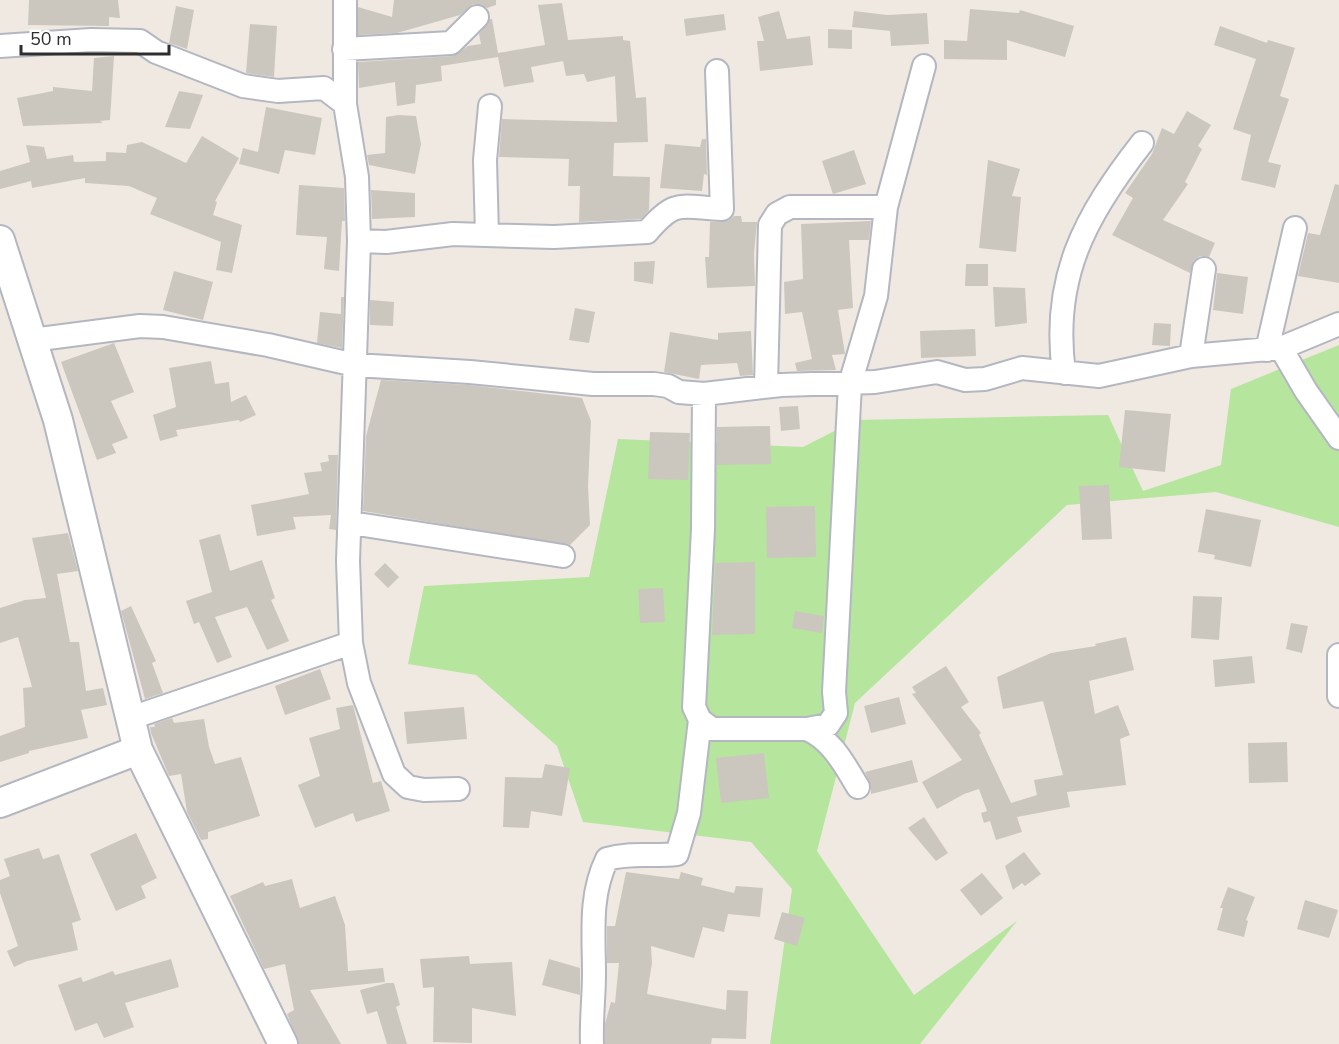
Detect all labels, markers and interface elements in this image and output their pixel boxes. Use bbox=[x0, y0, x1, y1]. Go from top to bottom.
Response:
scale bar bbox=[21, 18, 170, 56]
text: 50 m bbox=[30, 27, 72, 51]

